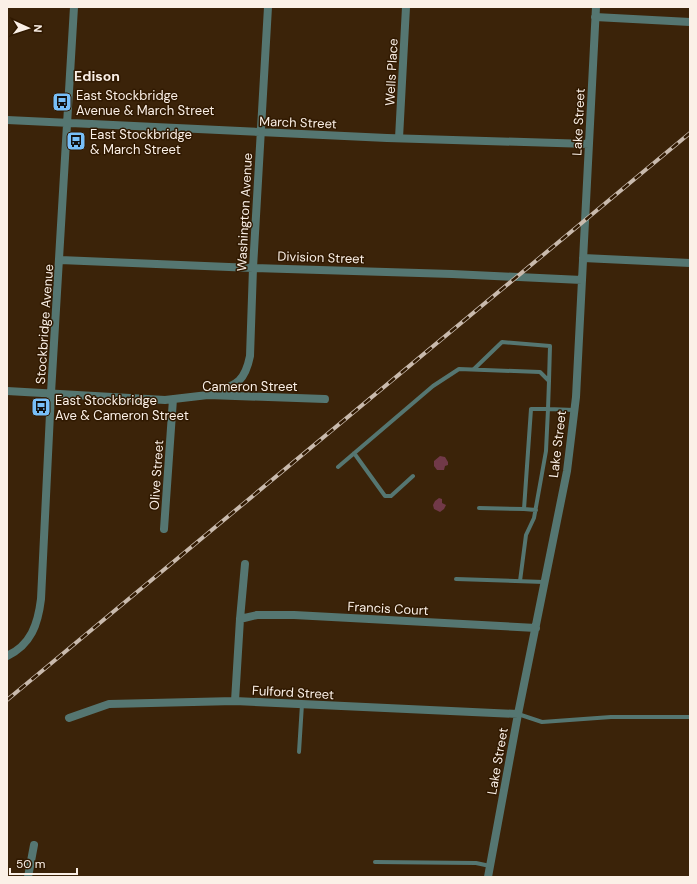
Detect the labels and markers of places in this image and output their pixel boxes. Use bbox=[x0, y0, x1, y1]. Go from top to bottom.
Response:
place label: East Stockbridge Avenue & March Street bbox=[76, 87, 214, 119]
bus stop icon: East Stockbridge Avenue & March Street bbox=[51, 91, 73, 113]
place label: East Stockbridge & March Street bbox=[90, 126, 192, 158]
bus stop icon: East Stockbridge & March Street bbox=[65, 130, 87, 152]
place label: East Stockbridge Ave & Cameron Street bbox=[55, 392, 189, 424]
bus stop icon: East Stockbridge Ave & Cameron Street bbox=[30, 396, 52, 418]

